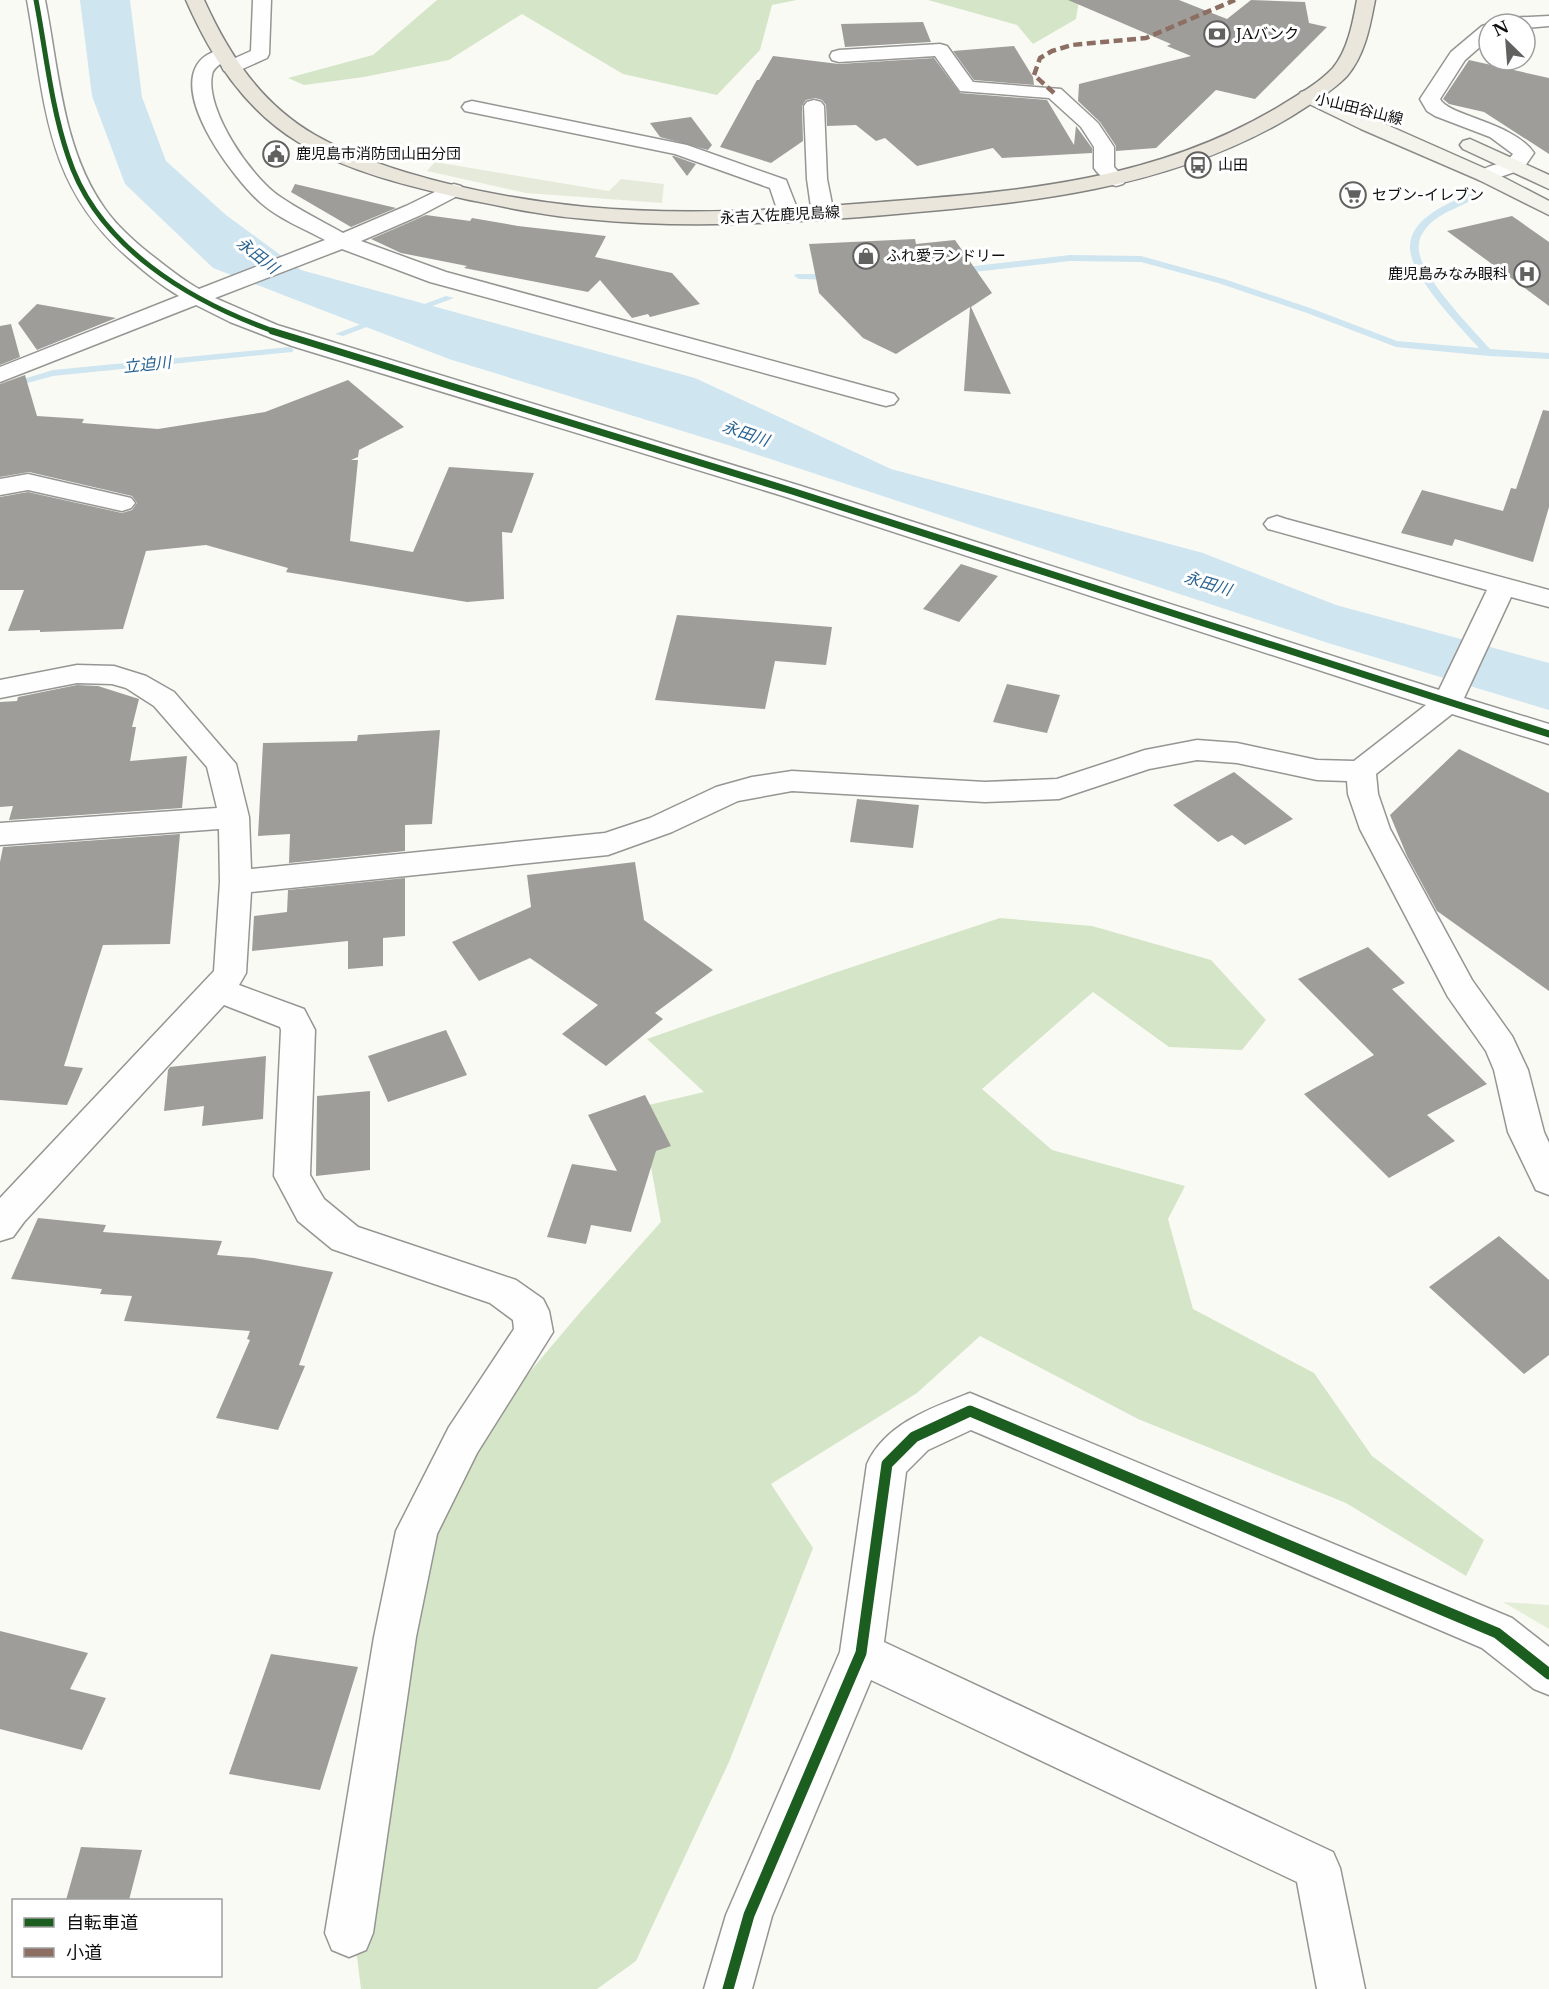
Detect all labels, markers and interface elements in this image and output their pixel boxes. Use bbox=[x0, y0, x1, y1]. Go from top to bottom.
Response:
north arrow bbox=[1477, 12, 1537, 72]
text: N bbox=[1490, 16, 1512, 41]
bank icon: JAバンク bbox=[1202, 19, 1232, 49]
place label: JAバンク bbox=[1234, 24, 1299, 43]
street label: 小山田谷山線 bbox=[1313, 88, 1405, 129]
public building icon: 鹿児島市消防団山田分団 bbox=[261, 139, 291, 169]
place label: 鹿児島市消防団山田分団 bbox=[296, 144, 461, 163]
bus stop icon: 山田 bbox=[1183, 150, 1213, 180]
place label: 山田 bbox=[1218, 155, 1248, 174]
supermarket icon: セブン-イレブン bbox=[1338, 180, 1368, 210]
place label: セブン-イレブン bbox=[1372, 185, 1484, 204]
street label: 永吉入佐鹿児島線 bbox=[720, 202, 840, 227]
water label: 永田川 bbox=[233, 232, 285, 279]
shop icon: ふれ愛ランドリー bbox=[851, 241, 881, 271]
place label: ふれ愛ランドリー bbox=[886, 246, 1006, 265]
hospital icon: 鹿児島みなみ眼科 bbox=[1512, 259, 1542, 289]
place label: 鹿児島みなみ眼科 bbox=[1388, 264, 1508, 283]
water label: 立迫川 bbox=[122, 351, 174, 376]
water label: 永田川 bbox=[720, 416, 774, 451]
water label: 永田川 bbox=[1182, 566, 1236, 600]
legend bbox=[12, 1899, 222, 1977]
text: 自転車道 bbox=[66, 1912, 138, 1934]
text: 小道 bbox=[66, 1942, 102, 1964]

